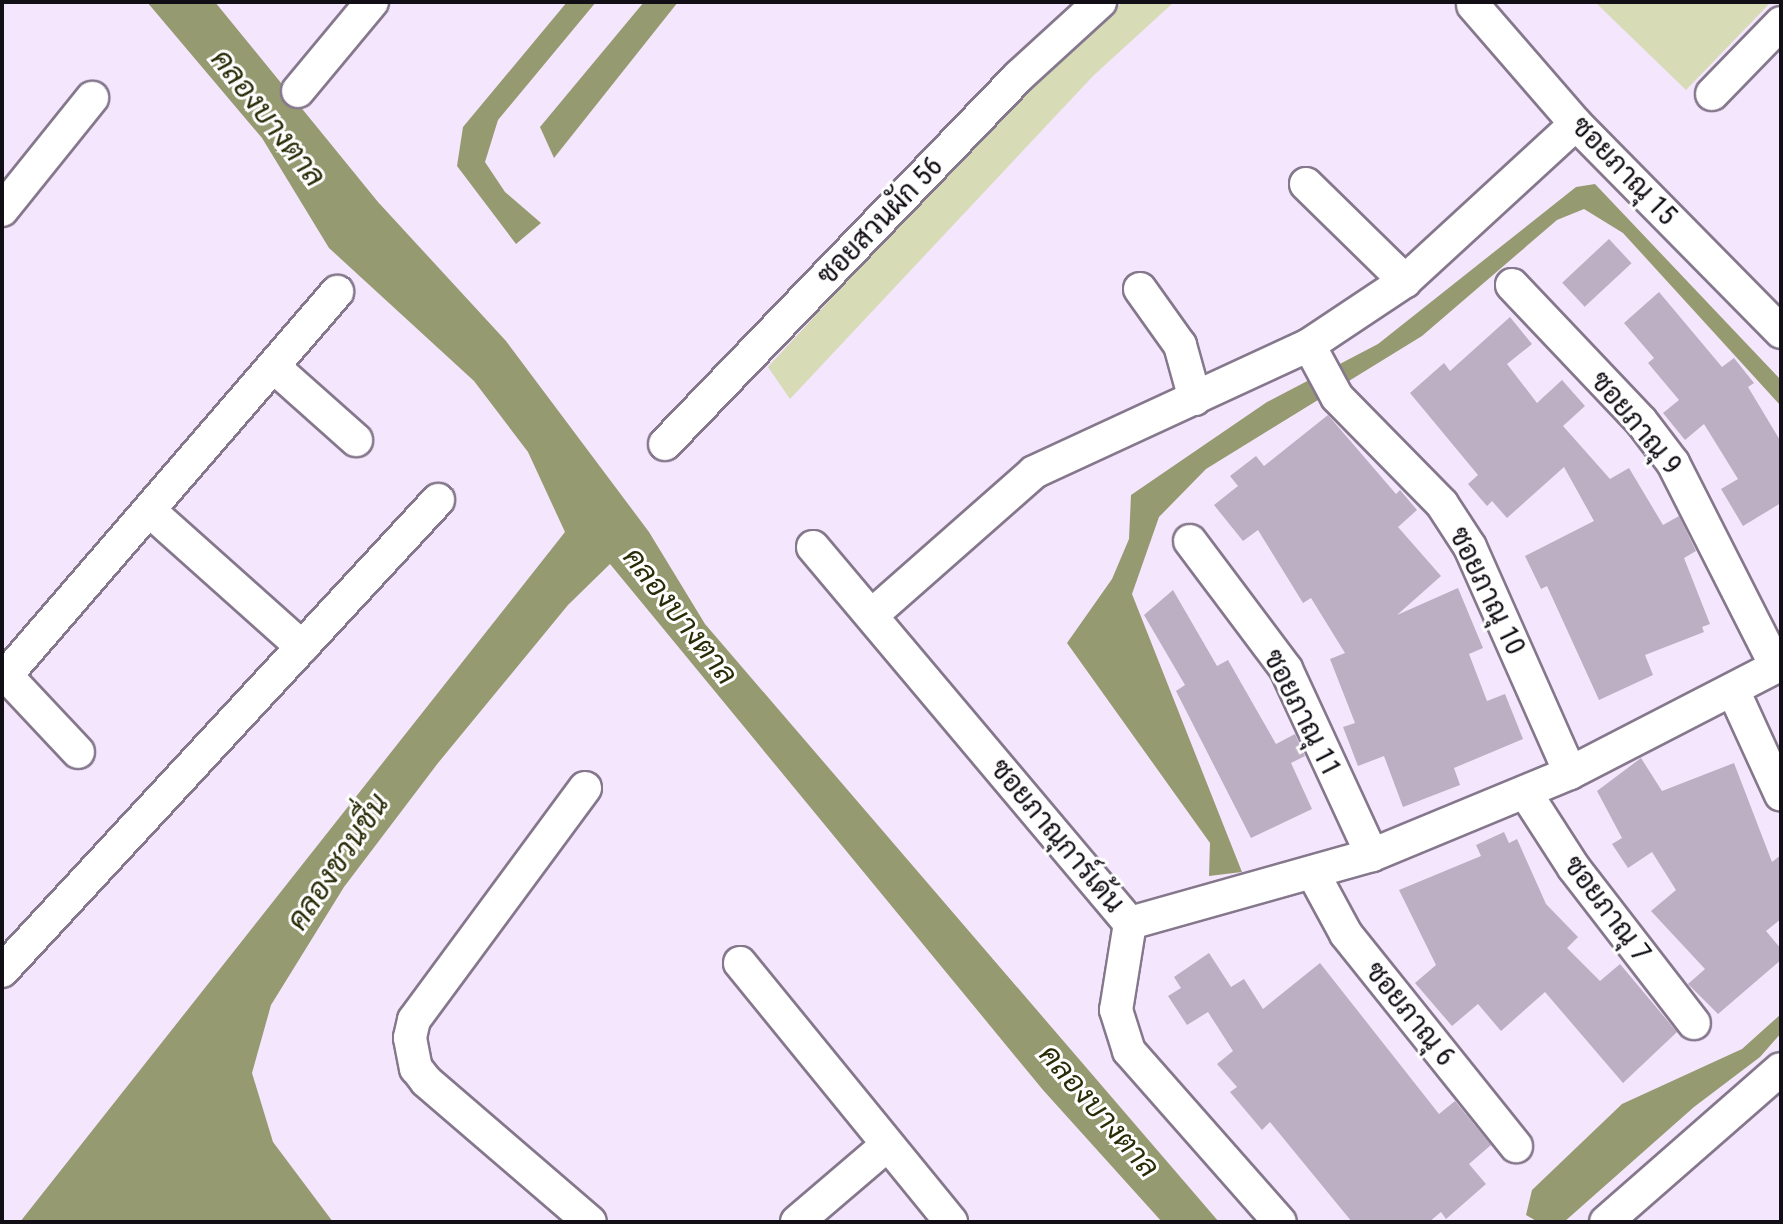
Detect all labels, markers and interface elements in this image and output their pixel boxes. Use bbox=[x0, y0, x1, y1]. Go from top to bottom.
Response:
water label: คลองบางตาล bbox=[203, 42, 333, 194]
street label: ซอยภาณุ 15 bbox=[1564, 110, 1684, 232]
street label: ซอยสวนผัก 56 bbox=[810, 150, 950, 292]
street label: ซอยภาณุ 9 bbox=[1583, 365, 1689, 481]
street label: ซอยภาณุ 10 bbox=[1442, 522, 1532, 660]
water label: คลองบางตาล bbox=[615, 540, 745, 692]
street label: ซอยภาณุ 11 bbox=[1256, 644, 1348, 782]
street label: ซอยภาณุการ์เด้น bbox=[983, 752, 1131, 920]
water label: คลองชวนชื่น bbox=[279, 787, 397, 937]
street label: ซอยภาณุ 7 bbox=[1556, 849, 1658, 969]
street label: ซอยภาณุ 6 bbox=[1358, 955, 1462, 1073]
water label: คลองบางตาล bbox=[1031, 1037, 1167, 1185]

